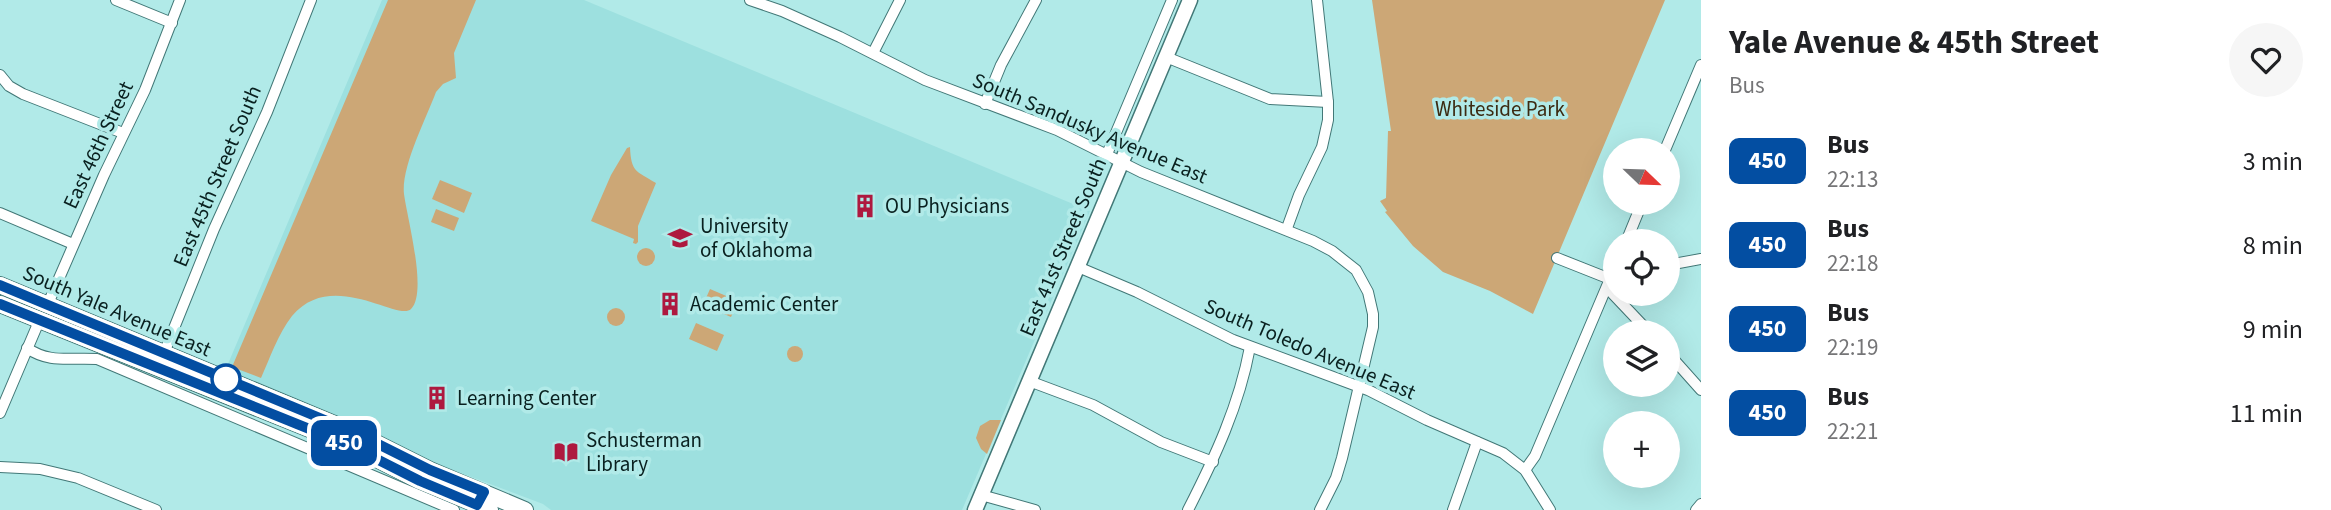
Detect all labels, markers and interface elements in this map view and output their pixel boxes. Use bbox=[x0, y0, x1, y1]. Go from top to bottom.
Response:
text: Yale Avenue & 45th Street bbox=[1729, 19, 2099, 66]
button: heart bbox=[2229, 23, 2303, 97]
street label: South Sandusky Avenue East bbox=[968, 65, 1212, 191]
text: Bus bbox=[1729, 69, 1765, 102]
street label: East 46th Street bbox=[55, 76, 141, 214]
street label: East 45th Street South bbox=[165, 81, 269, 271]
park label: Whiteside Park bbox=[1435, 94, 1566, 124]
text: Bus bbox=[1827, 126, 1869, 163]
north arrow bbox=[1603, 138, 1680, 215]
map controls bbox=[1603, 138, 1680, 488]
text: 450 bbox=[1748, 143, 1787, 178]
text: 3 min bbox=[2243, 143, 2303, 180]
street label: East 41st Street South bbox=[1012, 153, 1114, 341]
text: 22:13 bbox=[1827, 163, 1878, 196]
place label: OU Physicians bbox=[885, 191, 1010, 221]
building icon: OU Physicians bbox=[851, 192, 879, 220]
text: Bus bbox=[1827, 210, 1869, 247]
place label: University of Oklahoma bbox=[700, 211, 813, 265]
school or university icon: University of Oklahoma bbox=[666, 224, 694, 252]
text: 450 bbox=[1748, 227, 1787, 262]
text: 8 min bbox=[2243, 227, 2303, 264]
button: locate bbox=[1603, 229, 1680, 306]
text: 22:18 bbox=[1827, 247, 1878, 280]
street label: South Yale Avenue East bbox=[18, 258, 216, 364]
place label: Academic Center bbox=[690, 289, 839, 319]
building icon: Academic Center bbox=[656, 290, 684, 318]
street label: South Toledo Avenue East bbox=[1200, 291, 1420, 407]
text: Bus bbox=[1827, 294, 1869, 331]
text: 450 bbox=[1748, 311, 1787, 346]
text: 9 min bbox=[2243, 311, 2303, 348]
button: layers bbox=[1603, 320, 1680, 397]
text: 22:19 bbox=[1827, 331, 1878, 364]
unlabelled marker bbox=[211, 364, 241, 394]
text: Bus bbox=[1827, 378, 1869, 415]
place label: Learning Center bbox=[457, 383, 597, 413]
building icon: Learning Center bbox=[423, 384, 451, 412]
text: 450 bbox=[1748, 395, 1787, 430]
text: 11 min bbox=[2230, 395, 2303, 432]
button: + bbox=[1603, 411, 1680, 488]
text: 22:21 bbox=[1827, 415, 1878, 448]
line badge: 450 bbox=[304, 420, 384, 466]
text: 450 bbox=[325, 425, 363, 460]
place label: Schusterman Library bbox=[586, 425, 702, 479]
library icon: Schusterman Library bbox=[552, 438, 580, 466]

